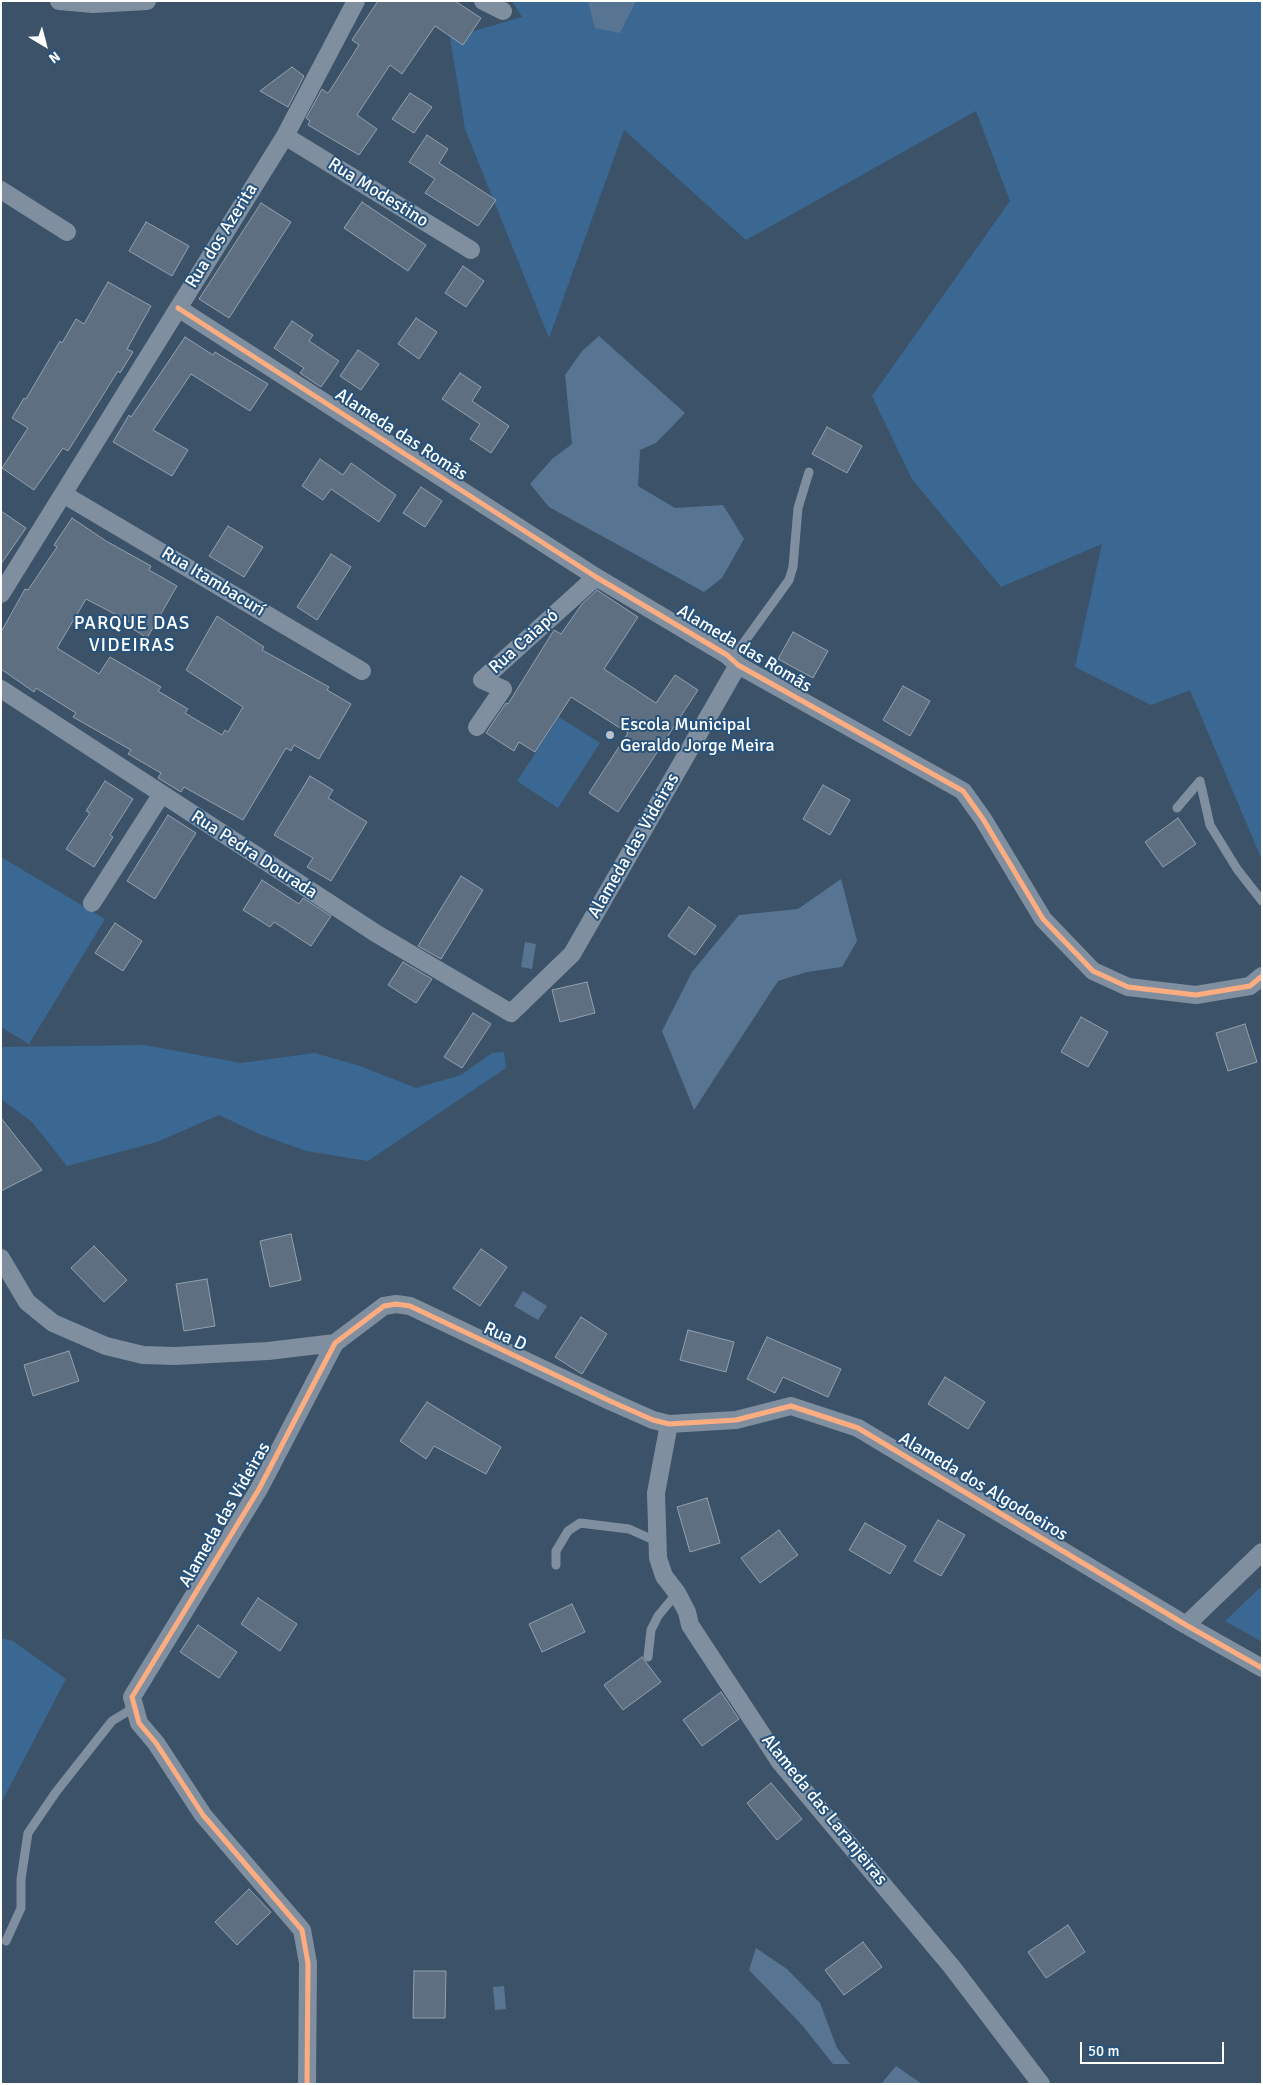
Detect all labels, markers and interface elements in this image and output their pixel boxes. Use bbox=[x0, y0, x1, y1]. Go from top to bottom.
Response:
north arrow bbox=[20, 20, 70, 70]
text: N bbox=[45, 48, 63, 67]
street label: Rua Modestino bbox=[324, 154, 432, 232]
street label: Rua dos Azerita bbox=[181, 180, 263, 292]
street label: Alameda das Romãs bbox=[331, 384, 471, 486]
street label: Rua Itambacurí bbox=[157, 543, 269, 621]
street label: Alameda das Romãs bbox=[673, 600, 815, 698]
street label: Rua Caiapó bbox=[485, 605, 563, 679]
district label: PARQUE DAS VIDEIRAS bbox=[72, 613, 192, 657]
place label: Escola Municipal Geraldo Jorge Meira bbox=[620, 714, 775, 756]
marker: Escola Municipal Geraldo Jorge Meira bbox=[604, 729, 616, 741]
street label: Alameda das Videiras bbox=[584, 770, 684, 922]
street label: Rua Pedra Dourada bbox=[187, 806, 321, 904]
street label: Rua D bbox=[480, 1318, 530, 1356]
street label: Alameda dos Algodoeiros bbox=[895, 1428, 1071, 1546]
street label: Alameda das Videiras bbox=[175, 1439, 275, 1591]
street label: Alameda das Laranjeiras bbox=[756, 1730, 892, 1890]
scale bar bbox=[1083, 2032, 1227, 2064]
text: 50 m bbox=[1088, 2042, 1119, 2060]

